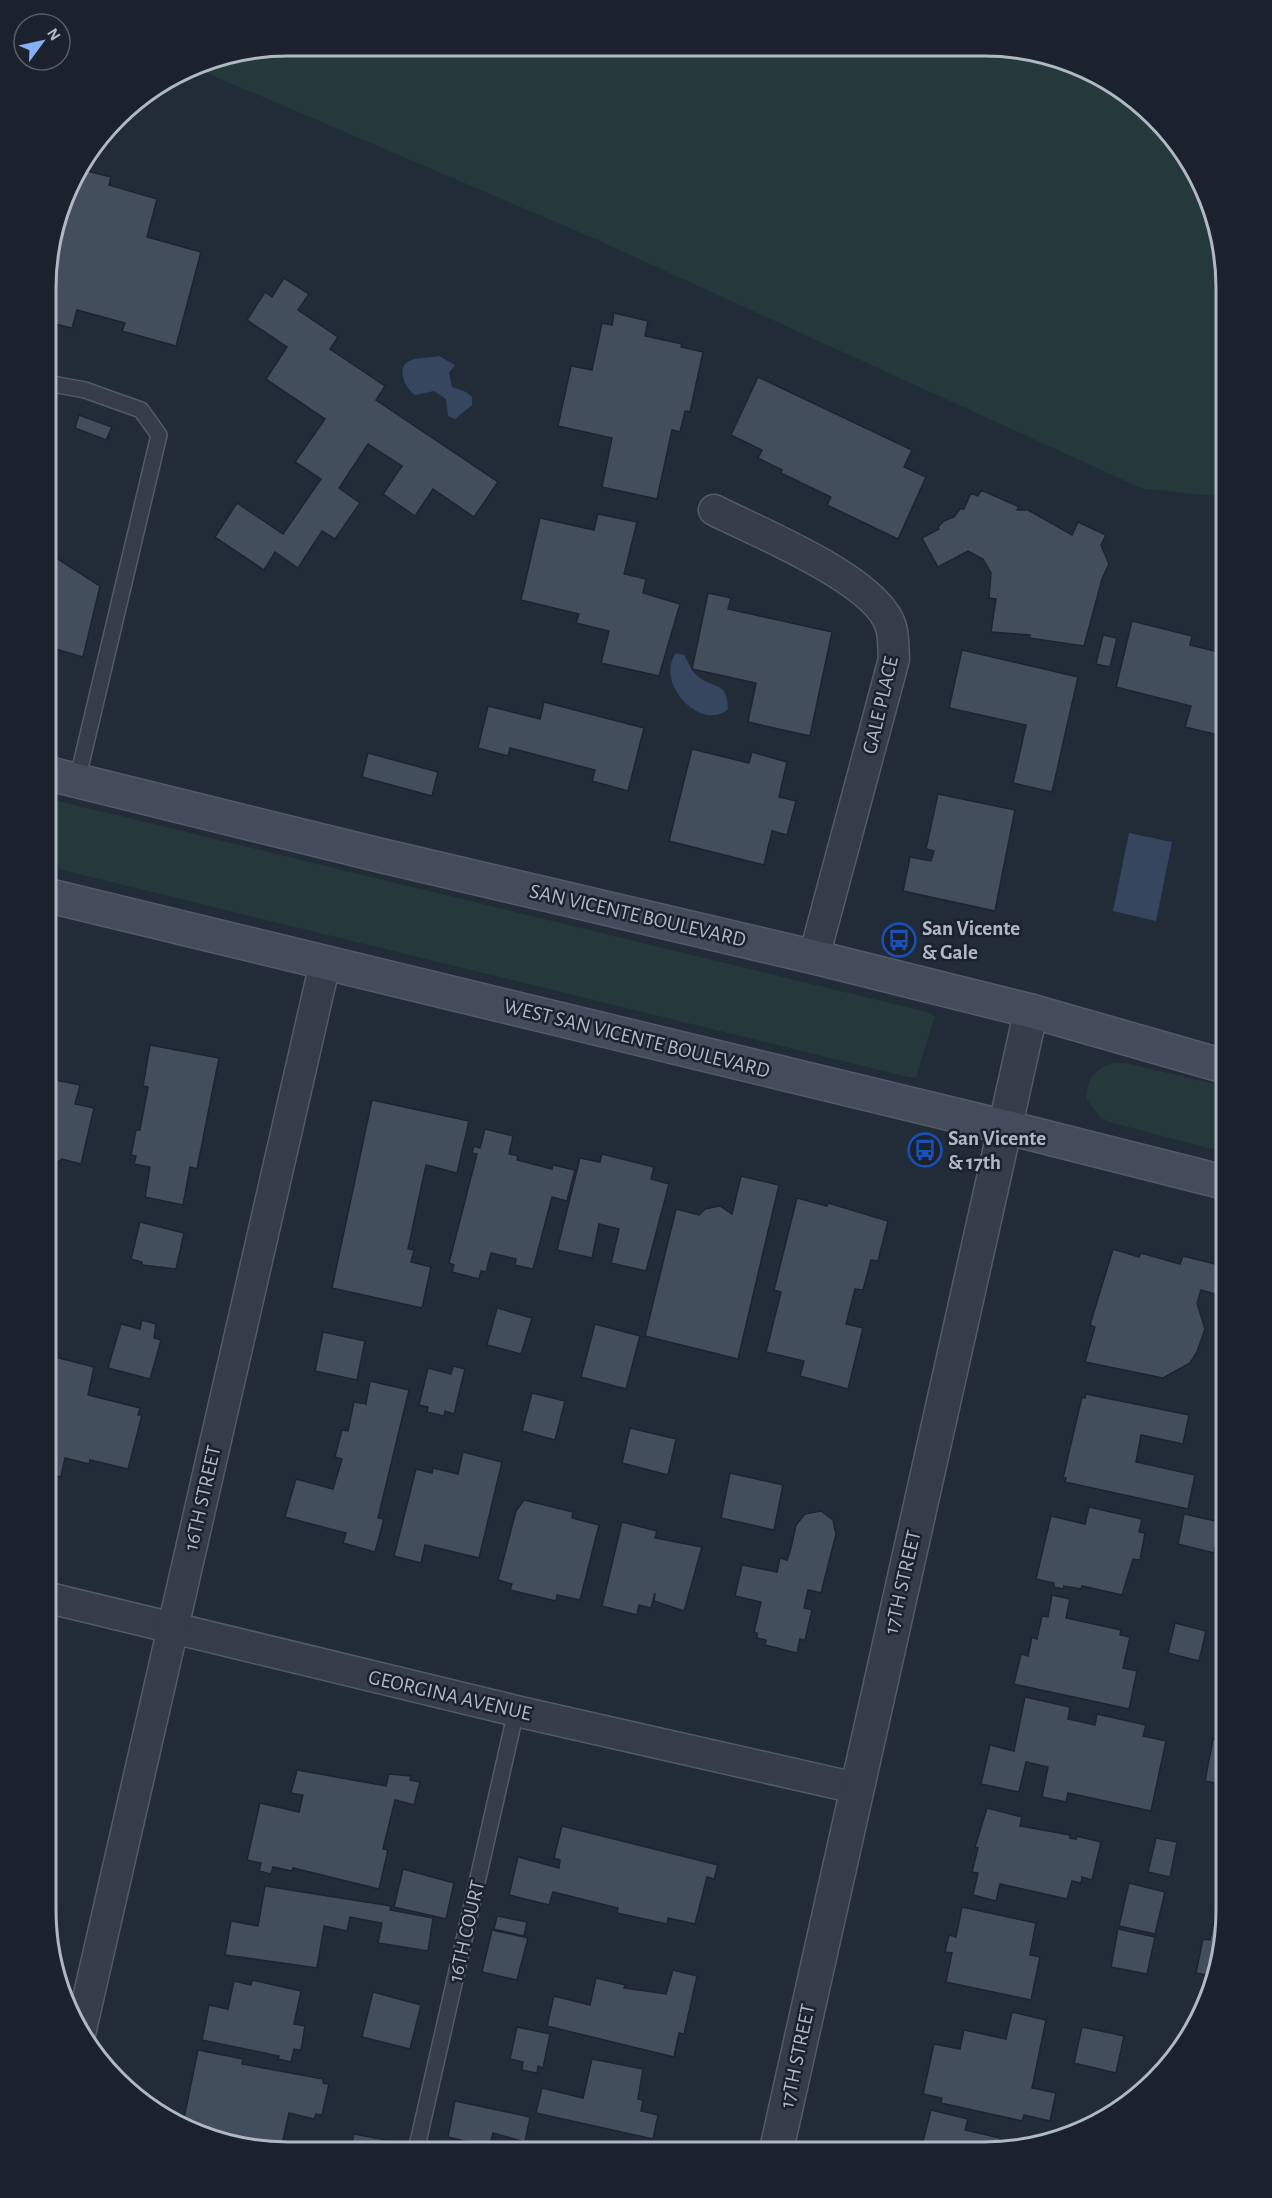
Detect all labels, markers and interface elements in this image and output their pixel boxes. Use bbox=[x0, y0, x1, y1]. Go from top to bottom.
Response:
north arrow bbox=[12, 12, 72, 72]
text: N bbox=[44, 25, 63, 43]
street label: GALE PLACE bbox=[859, 654, 902, 756]
street label: SAN VICENTE BOULEVARD bbox=[528, 880, 748, 951]
place label: San Vicente & Gale bbox=[922, 918, 1020, 963]
bus stop icon: San Vicente & Gale bbox=[881, 922, 917, 958]
street label: WEST SAN VICENTE BOULEVARD bbox=[502, 995, 772, 1082]
place label: San Vicente & 17th bbox=[948, 1128, 1046, 1173]
bus stop icon: San Vicente & 17th bbox=[907, 1132, 943, 1168]
street label: 16TH STREET bbox=[180, 1443, 225, 1553]
street label: 17TH STREET bbox=[880, 1528, 925, 1636]
street label: GEORGINA AVENUE bbox=[366, 1667, 533, 1724]
street label: 16TH COURT bbox=[445, 1878, 488, 1984]
street label: 17TH STREET bbox=[776, 2002, 819, 2110]

